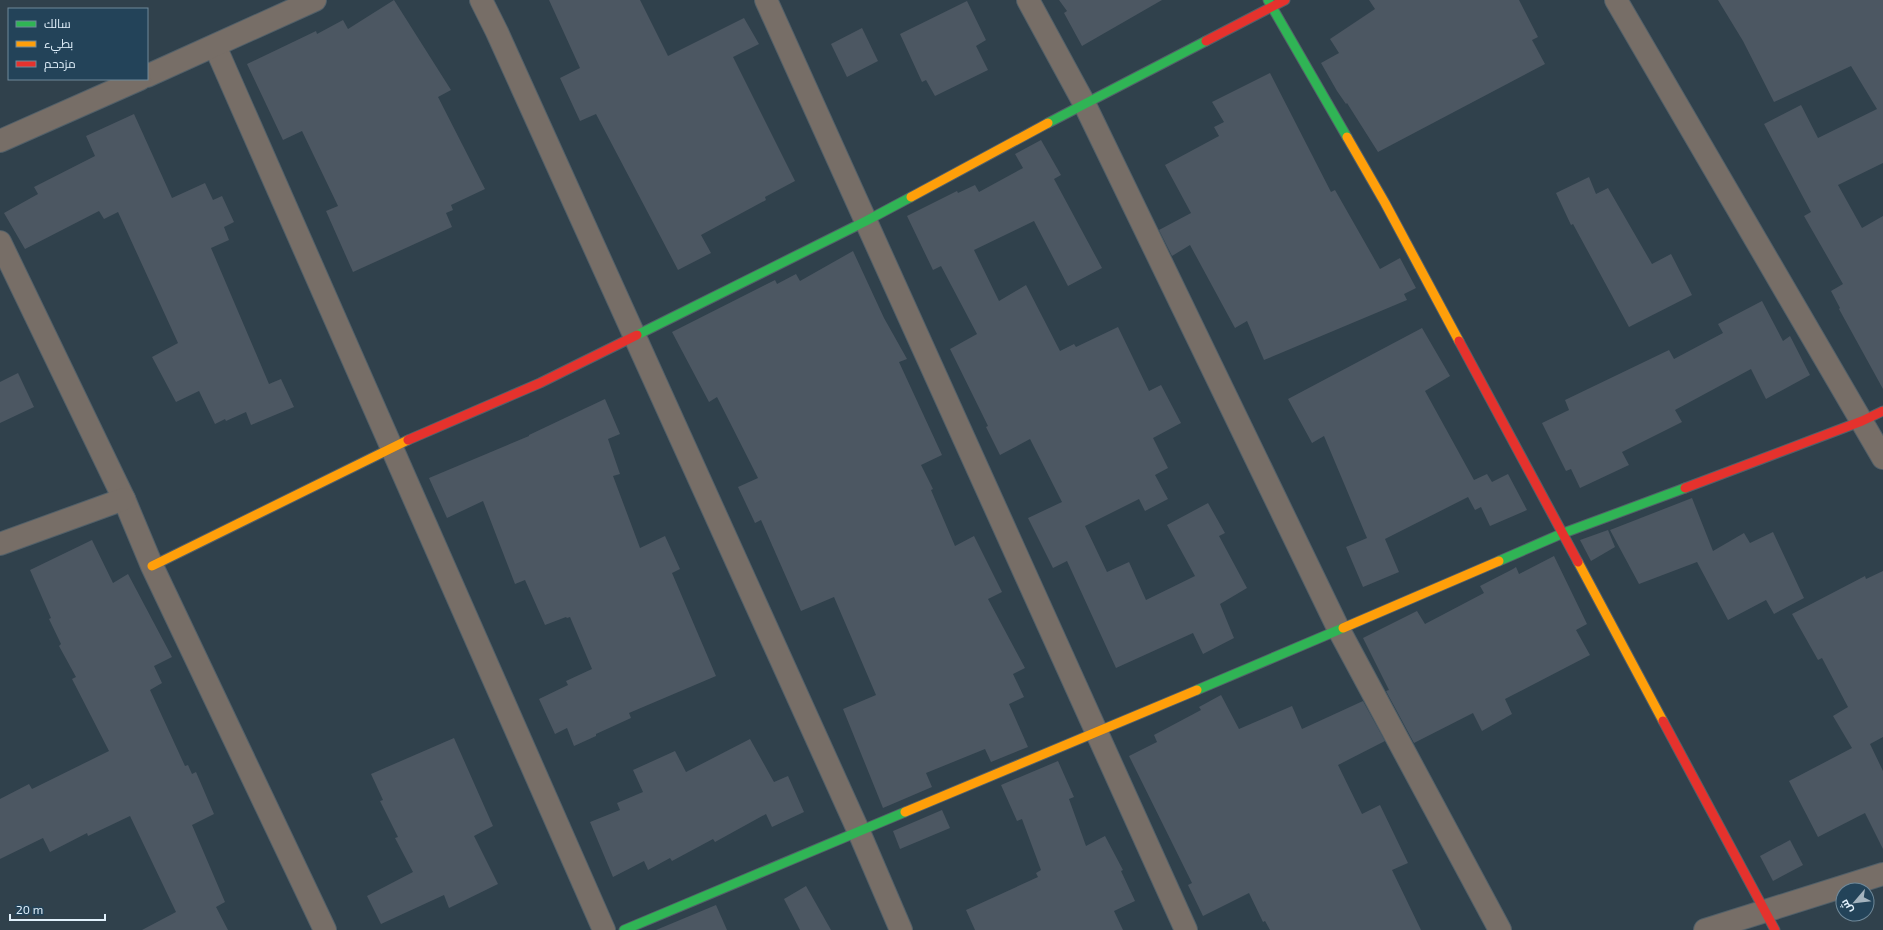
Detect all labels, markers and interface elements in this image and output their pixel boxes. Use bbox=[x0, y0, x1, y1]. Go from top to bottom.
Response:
legend bbox=[8, 8, 148, 80]
text: سالك bbox=[44, 16, 71, 30]
text: بطيء bbox=[44, 36, 73, 54]
text: مزدحم bbox=[44, 56, 76, 72]
north arrow bbox=[1835, 882, 1875, 922]
scale bar bbox=[10, 896, 105, 922]
text: ش bbox=[1837, 897, 1856, 916]
text: 20 m bbox=[16, 902, 43, 916]

